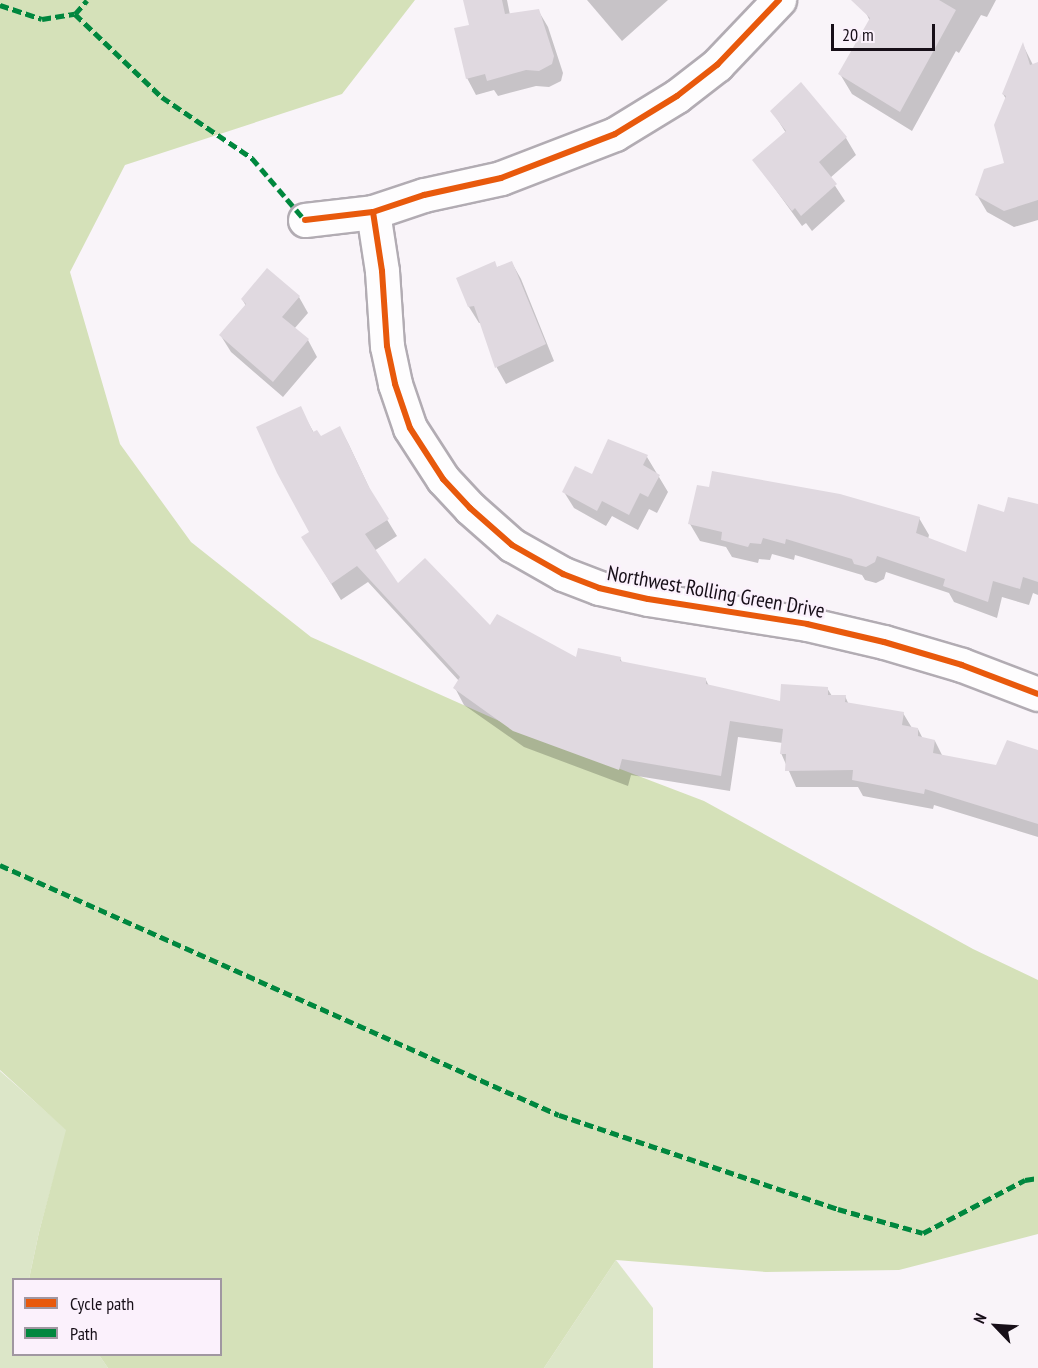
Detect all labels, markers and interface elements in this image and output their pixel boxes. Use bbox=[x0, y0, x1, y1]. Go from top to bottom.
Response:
scale bar bbox=[834, 12, 938, 50]
text: 20 m bbox=[842, 23, 874, 46]
street label: Northwest Rolling Green Drive bbox=[605, 560, 827, 624]
legend bbox=[12, 1278, 222, 1356]
text: Cycle path bbox=[70, 1292, 134, 1315]
north arrow bbox=[966, 1296, 1026, 1356]
text: N bbox=[969, 1310, 991, 1327]
text: Path bbox=[70, 1322, 98, 1345]

